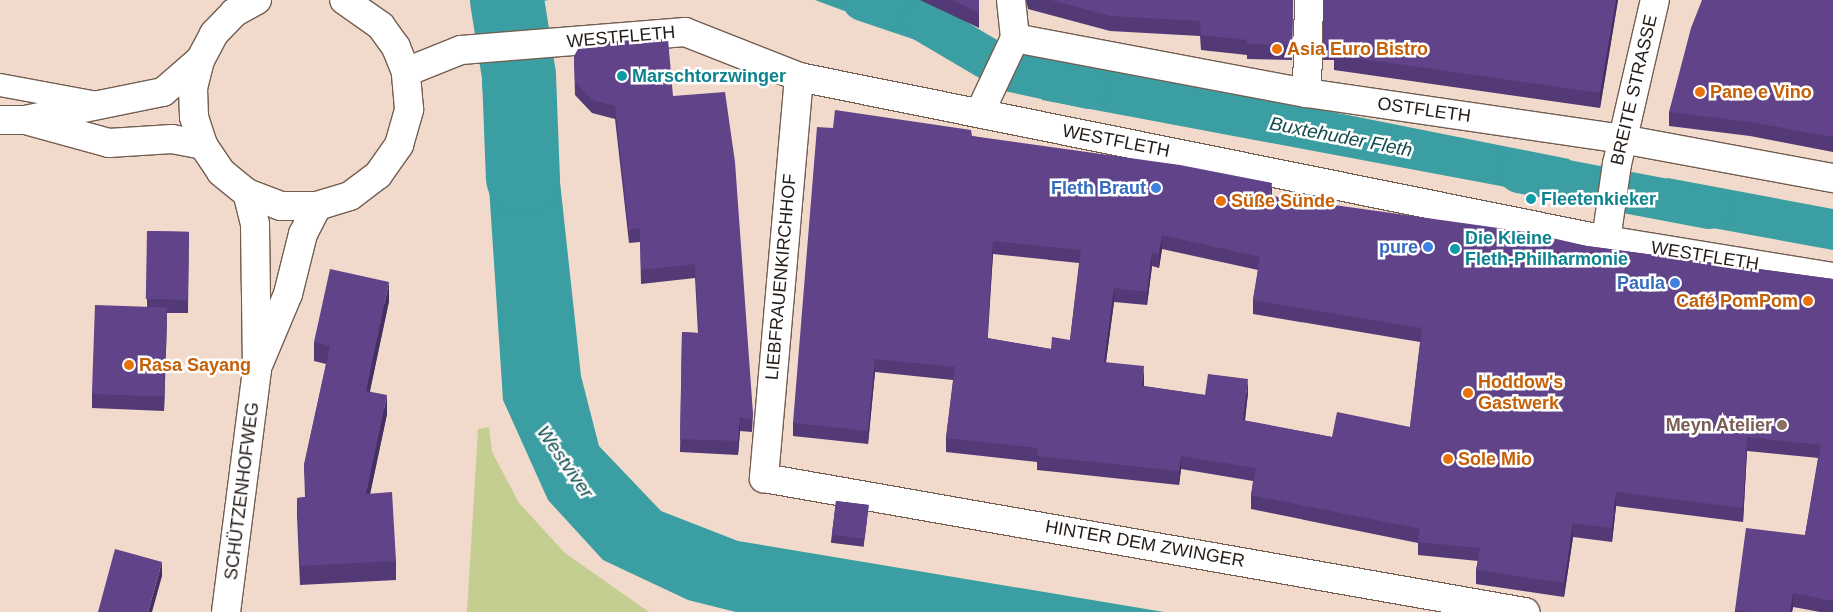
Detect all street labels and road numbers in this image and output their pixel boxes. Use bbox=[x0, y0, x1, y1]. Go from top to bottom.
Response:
street label: BREITE STRASSE bbox=[1606, 13, 1662, 167]
street label: WESTFLETH bbox=[566, 21, 676, 53]
street label: OSTFLETH bbox=[1376, 93, 1472, 127]
street label: WESTFLETH bbox=[1060, 120, 1172, 162]
street label: LIEBFRAUENKIRCHHOF bbox=[761, 173, 801, 381]
street label: WESTFLETH bbox=[1649, 237, 1761, 275]
street label: SCHÜTZENHOFWEG bbox=[220, 401, 264, 581]
street label: HINTER DEM ZWINGER bbox=[1044, 516, 1246, 572]

